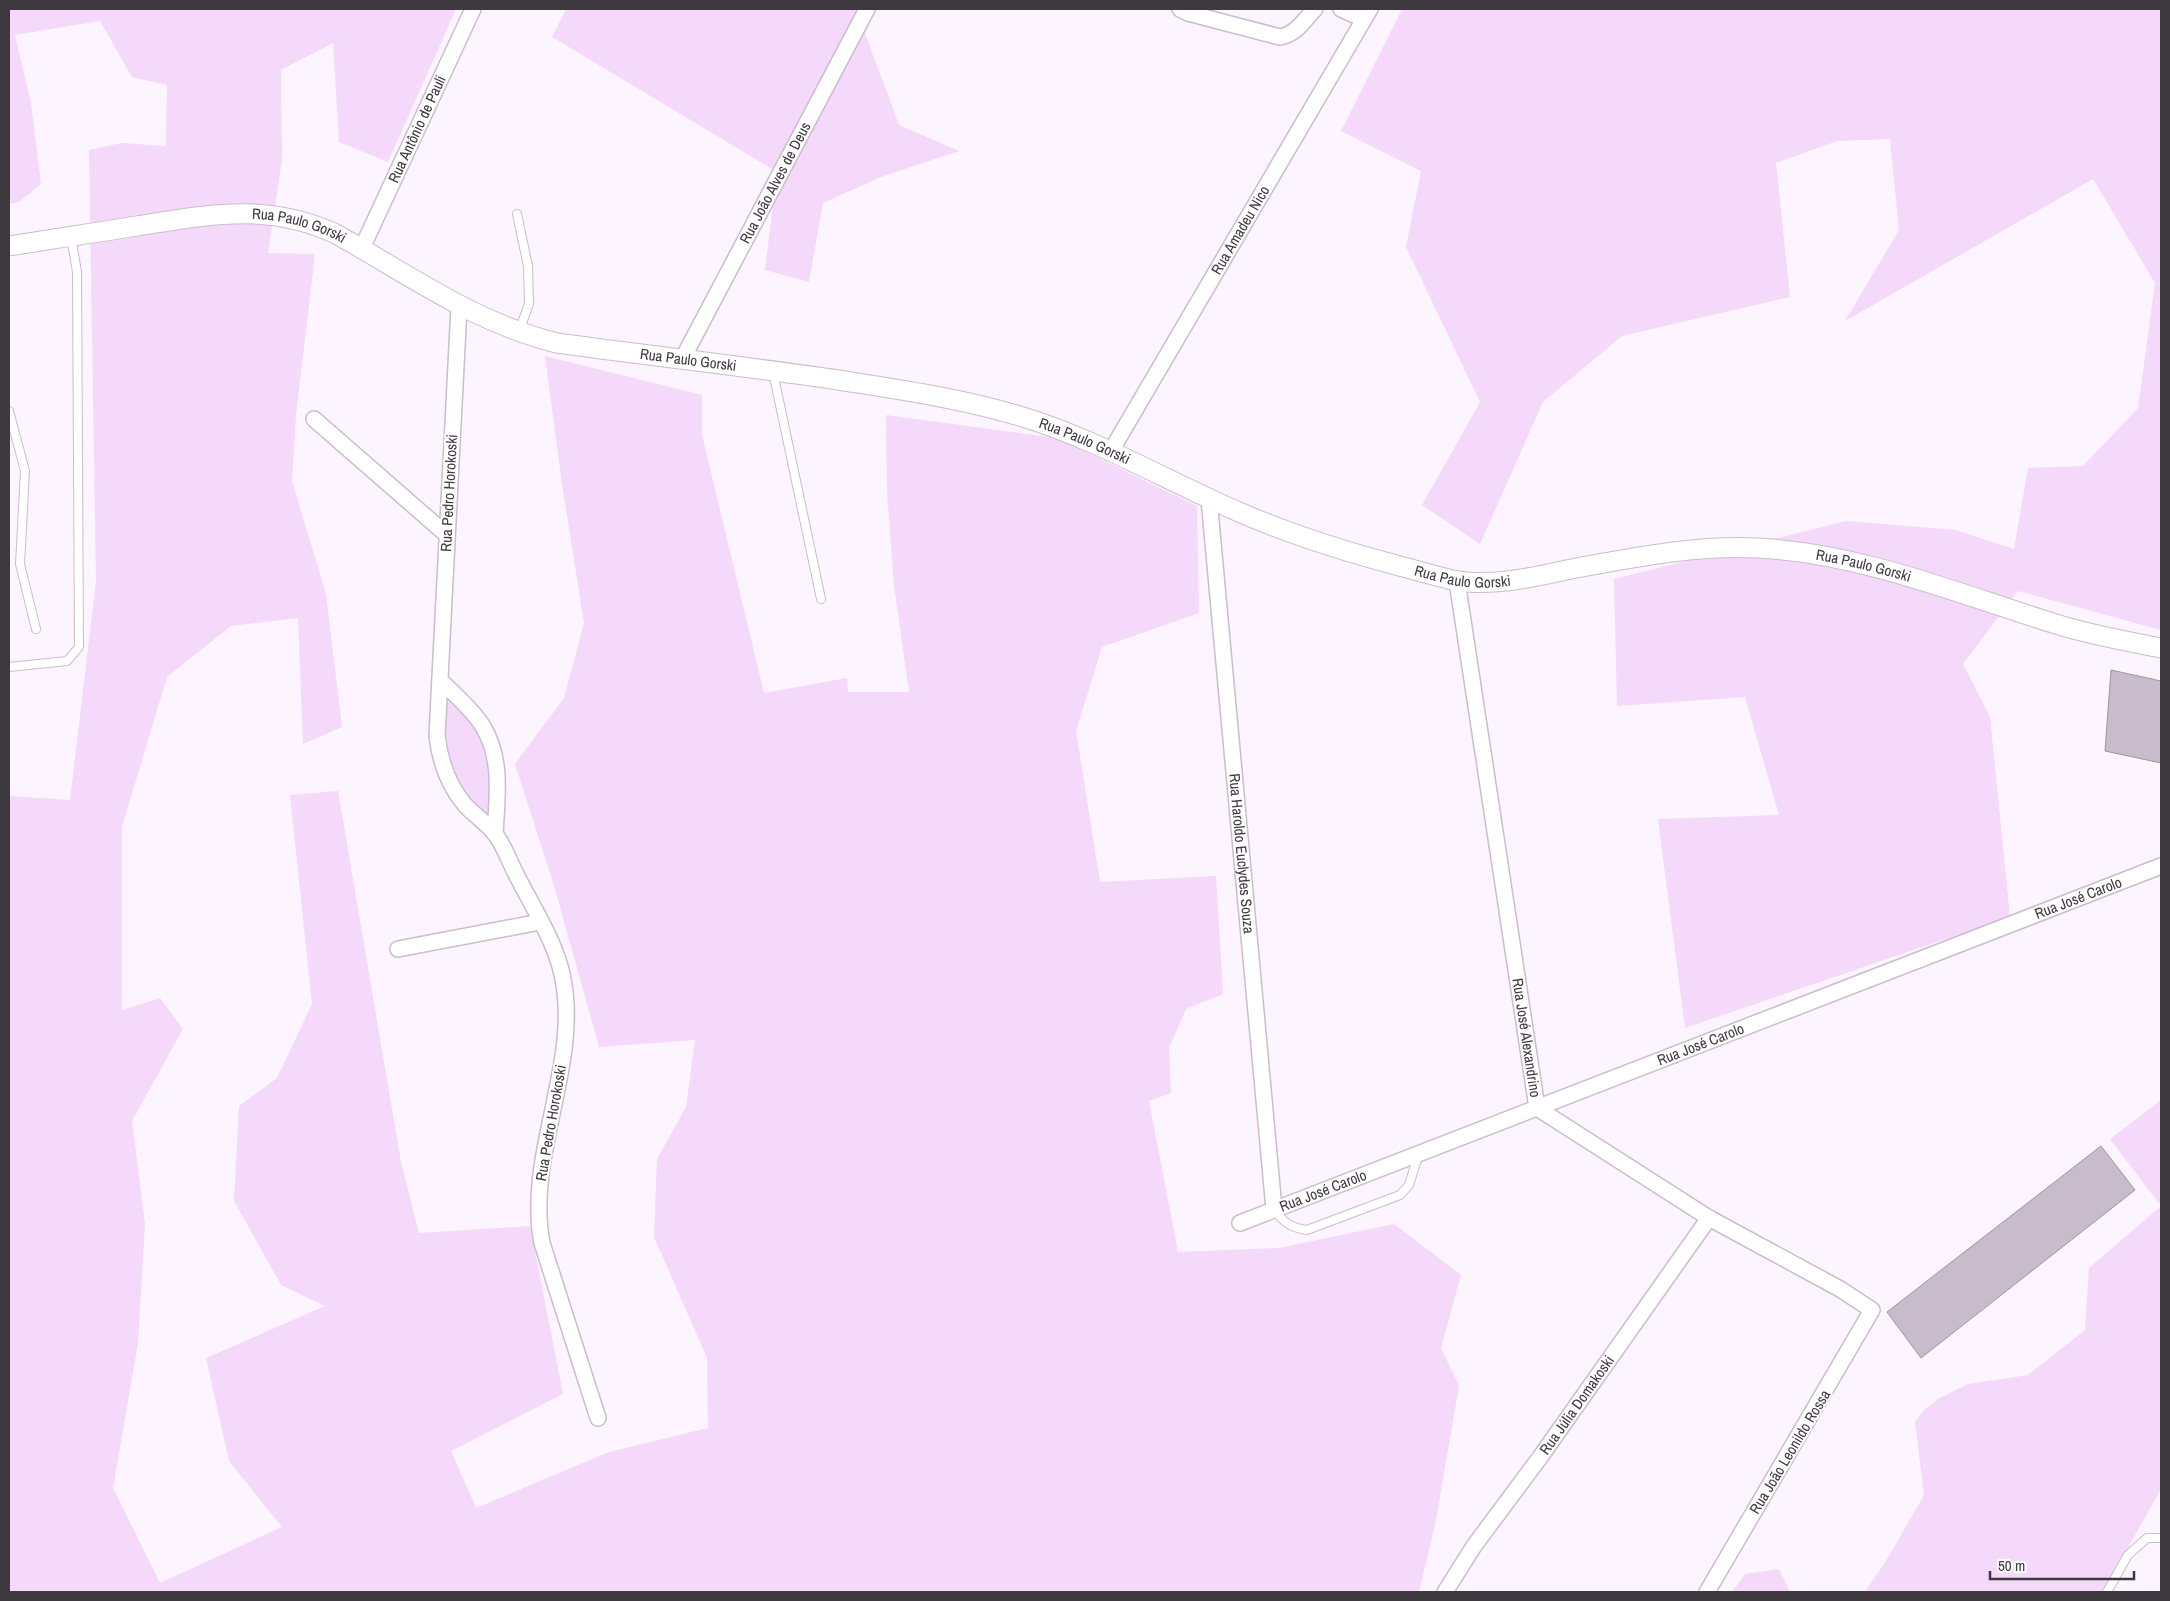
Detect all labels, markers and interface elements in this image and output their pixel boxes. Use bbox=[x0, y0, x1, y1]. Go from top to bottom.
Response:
street label: Rua Antônio de Pauli bbox=[383, 72, 451, 186]
street label: Rua João Alves de Deus bbox=[734, 118, 816, 247]
street label: Rua Amadeu Nico bbox=[1206, 181, 1274, 278]
street label: Rua Paulo Gorski bbox=[251, 203, 350, 248]
street label: Rua Paulo Gorski bbox=[639, 343, 738, 376]
street label: Rua Paulo Gorski bbox=[1036, 412, 1134, 469]
street label: Rua Pedro Horokoski bbox=[435, 434, 462, 552]
street label: Rua Paulo Gorski bbox=[1814, 544, 1914, 587]
street label: Rua Paulo Gorski bbox=[1412, 560, 1512, 593]
street label: Rua Haroldo Euclydes Souza bbox=[1224, 772, 1260, 935]
street label: Rua José Carolo bbox=[2032, 871, 2125, 924]
street label: Rua José Alexandrino bbox=[1507, 977, 1546, 1099]
street label: Rua José Carolo bbox=[1654, 1018, 1747, 1070]
street label: Rua Pedro Horokoski bbox=[530, 1063, 571, 1183]
street label: Rua José Carolo bbox=[1276, 1164, 1369, 1217]
street label: Rua Júlia Domakoski bbox=[1534, 1351, 1619, 1459]
street label: Rua João Leonildo Rossa bbox=[1744, 1386, 1835, 1518]
scale bar bbox=[1990, 1548, 2134, 1580]
text: 50 m bbox=[1998, 1555, 2025, 1576]

